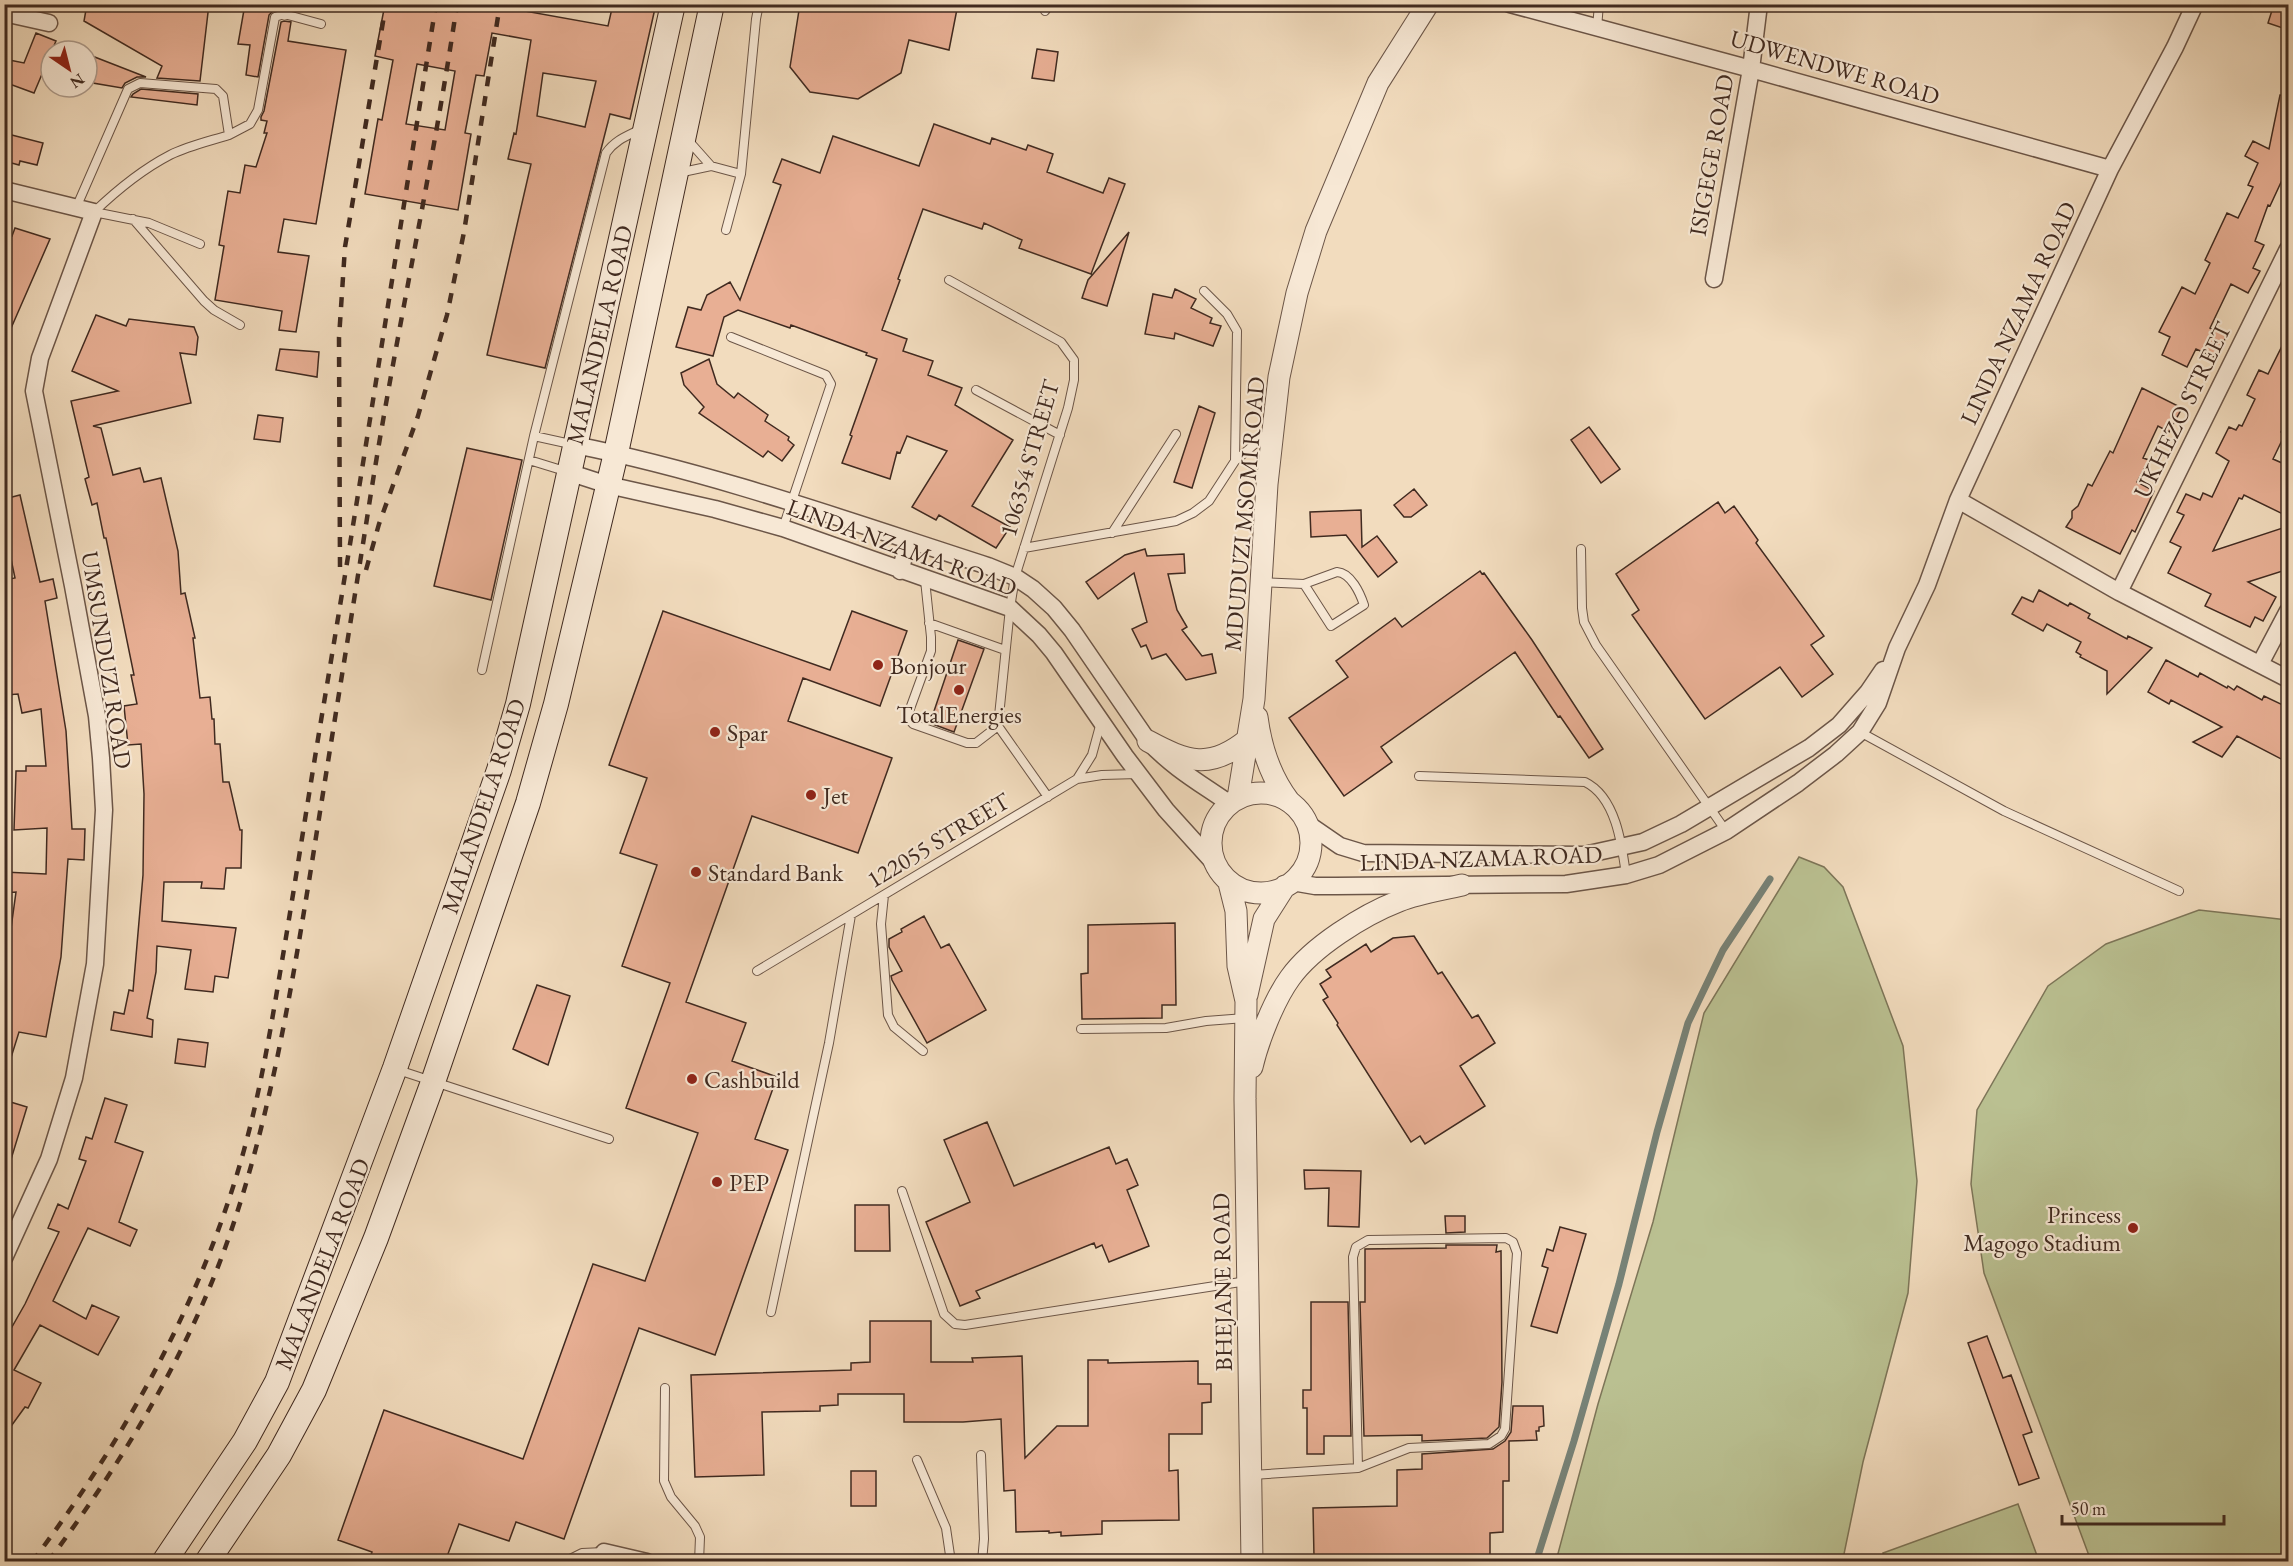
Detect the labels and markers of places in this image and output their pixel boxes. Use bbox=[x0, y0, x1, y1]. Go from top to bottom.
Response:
place label: Bonjour bbox=[890, 650, 967, 681]
marker: Bonjour bbox=[871, 658, 885, 672]
marker: TotalEnergies bbox=[952, 683, 966, 697]
place label: TotalEnergies bbox=[896, 699, 1022, 730]
place label: Spar bbox=[727, 717, 768, 748]
marker: Spar bbox=[708, 725, 722, 739]
place label: Jet bbox=[821, 780, 849, 811]
marker: Jet bbox=[804, 788, 818, 802]
place label: Standard Bank bbox=[708, 857, 844, 888]
marker: Standard Bank bbox=[689, 865, 703, 879]
place label: Cashbuild bbox=[704, 1064, 800, 1095]
marker: Cashbuild bbox=[685, 1072, 699, 1086]
place label: PEP bbox=[729, 1167, 769, 1198]
marker: PEP bbox=[710, 1175, 724, 1189]
place label: Princess Magogo Stadium bbox=[1963, 1199, 2121, 1258]
marker: Princess Magogo Stadium bbox=[2126, 1221, 2140, 1235]

